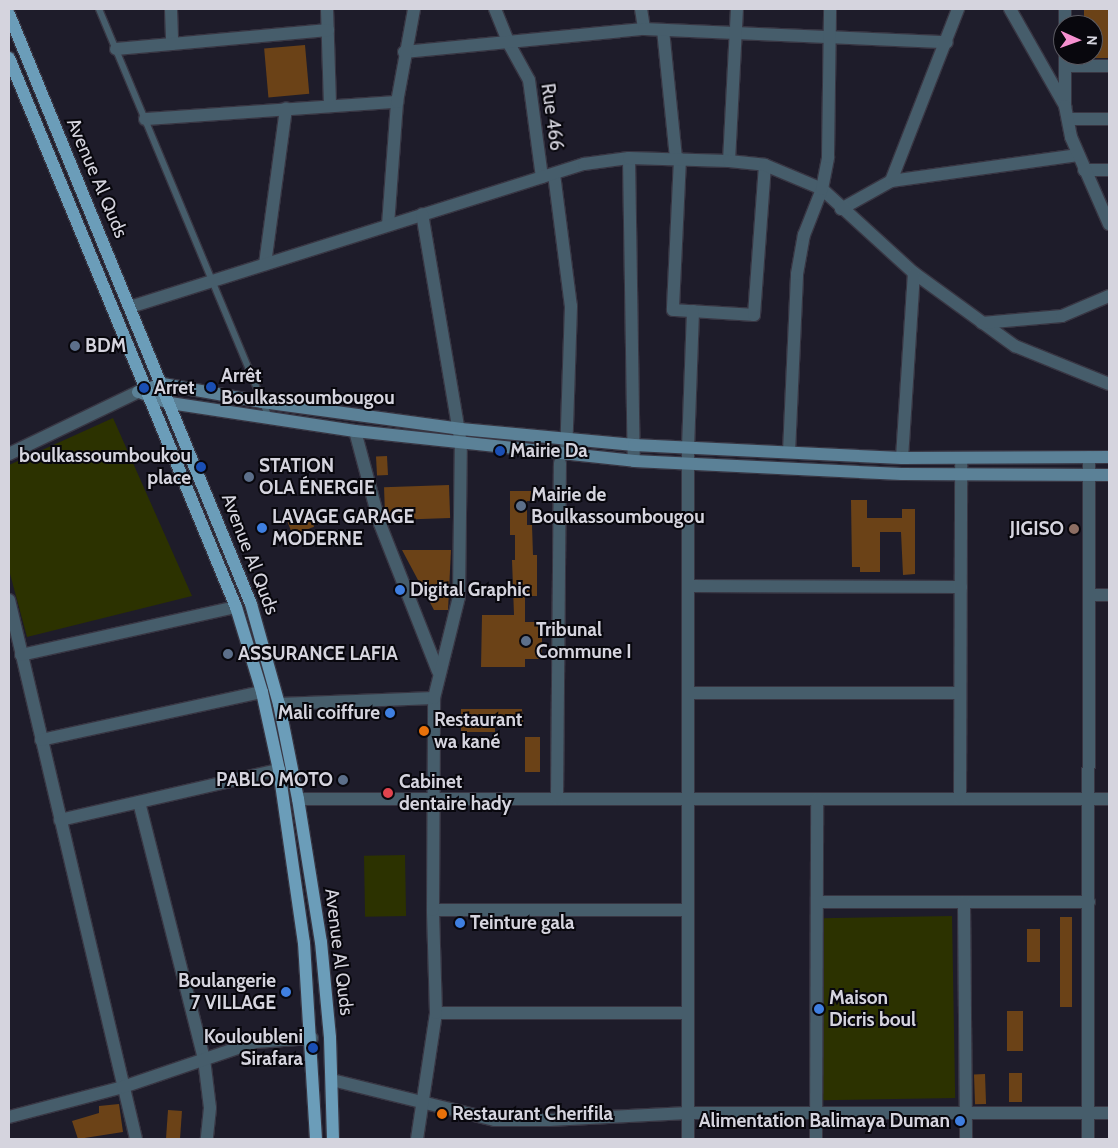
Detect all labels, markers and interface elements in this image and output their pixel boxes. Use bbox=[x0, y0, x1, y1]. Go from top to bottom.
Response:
north arrow bbox=[1053, 15, 1103, 65]
text: N bbox=[1083, 35, 1101, 46]
street label: Rue 466 bbox=[536, 82, 568, 152]
street label: Avenue Al Quds bbox=[62, 115, 132, 241]
place label: BDM bbox=[85, 335, 126, 357]
marker: BDM bbox=[69, 340, 81, 352]
place label: Arrêt Boulkassoumbougou bbox=[221, 365, 395, 409]
place label: Arret bbox=[154, 377, 195, 399]
marker: Arrêt Boulkassoumbougou bbox=[205, 381, 217, 393]
marker: Arret bbox=[138, 382, 150, 394]
place label: Mairie Da bbox=[510, 440, 588, 462]
place label: boulkassoumboukou place bbox=[19, 445, 191, 489]
marker: Mairie Da bbox=[494, 445, 506, 457]
place label: STATION OLA ÉNERGIE bbox=[259, 455, 375, 499]
marker: boulkassoumboukou place bbox=[195, 461, 207, 473]
marker: STATION OLA ÉNERGIE bbox=[243, 471, 255, 483]
place label: Mairie de Boulkassoumbougou bbox=[531, 484, 705, 528]
street label: Avenue Al Quds bbox=[216, 490, 284, 618]
marker: Mairie de Boulkassoumbougou bbox=[515, 500, 527, 512]
place label: LAVAGE GARAGE MODERNE bbox=[272, 506, 414, 550]
place label: JIGISO bbox=[1010, 518, 1064, 540]
marker: LAVAGE GARAGE MODERNE bbox=[256, 522, 268, 534]
marker: JIGISO bbox=[1068, 523, 1080, 535]
place label: Digital Graphic bbox=[410, 579, 531, 601]
marker: Digital Graphic bbox=[394, 584, 406, 596]
place label: Tribunal Commune I bbox=[536, 619, 632, 663]
marker: Tribunal Commune I bbox=[520, 635, 532, 647]
place label: ASSURANCE LAFIA bbox=[238, 643, 398, 665]
marker: ASSURANCE LAFIA bbox=[222, 648, 234, 660]
place label: Mali coiffure bbox=[278, 702, 380, 724]
marker: Mali coiffure bbox=[384, 707, 396, 719]
place label: Restaurant wa kané bbox=[434, 709, 522, 753]
marker: Restaurant wa kané bbox=[418, 725, 430, 737]
place label: PABLO MOTO bbox=[216, 769, 333, 791]
place label: Cabinet dentaire hady bbox=[399, 771, 512, 815]
marker: PABLO MOTO bbox=[337, 774, 349, 786]
marker: Cabinet dentaire hady bbox=[381, 786, 395, 800]
street label: Avenue Al Quds bbox=[320, 887, 358, 1017]
place label: Teinture gala bbox=[470, 912, 574, 934]
marker: Teinture gala bbox=[454, 917, 466, 929]
place label: Boulangerie 7 VILLAGE bbox=[178, 970, 276, 1014]
marker: Boulangerie 7 VILLAGE bbox=[280, 986, 292, 998]
place label: Maison Dicris boul bbox=[829, 987, 916, 1031]
marker: Maison Dicris boul bbox=[813, 1003, 825, 1015]
place label: Kouloubleni Sirafara bbox=[204, 1026, 303, 1070]
marker: Kouloubleni Sirafara bbox=[307, 1042, 319, 1054]
place label: Restaurant Cherifila bbox=[452, 1103, 613, 1125]
marker: Restaurant Cherifila bbox=[436, 1108, 448, 1120]
place label: Alimentation Balimaya Duman bbox=[699, 1110, 950, 1132]
marker: Alimentation Balimaya Duman bbox=[954, 1115, 966, 1127]

